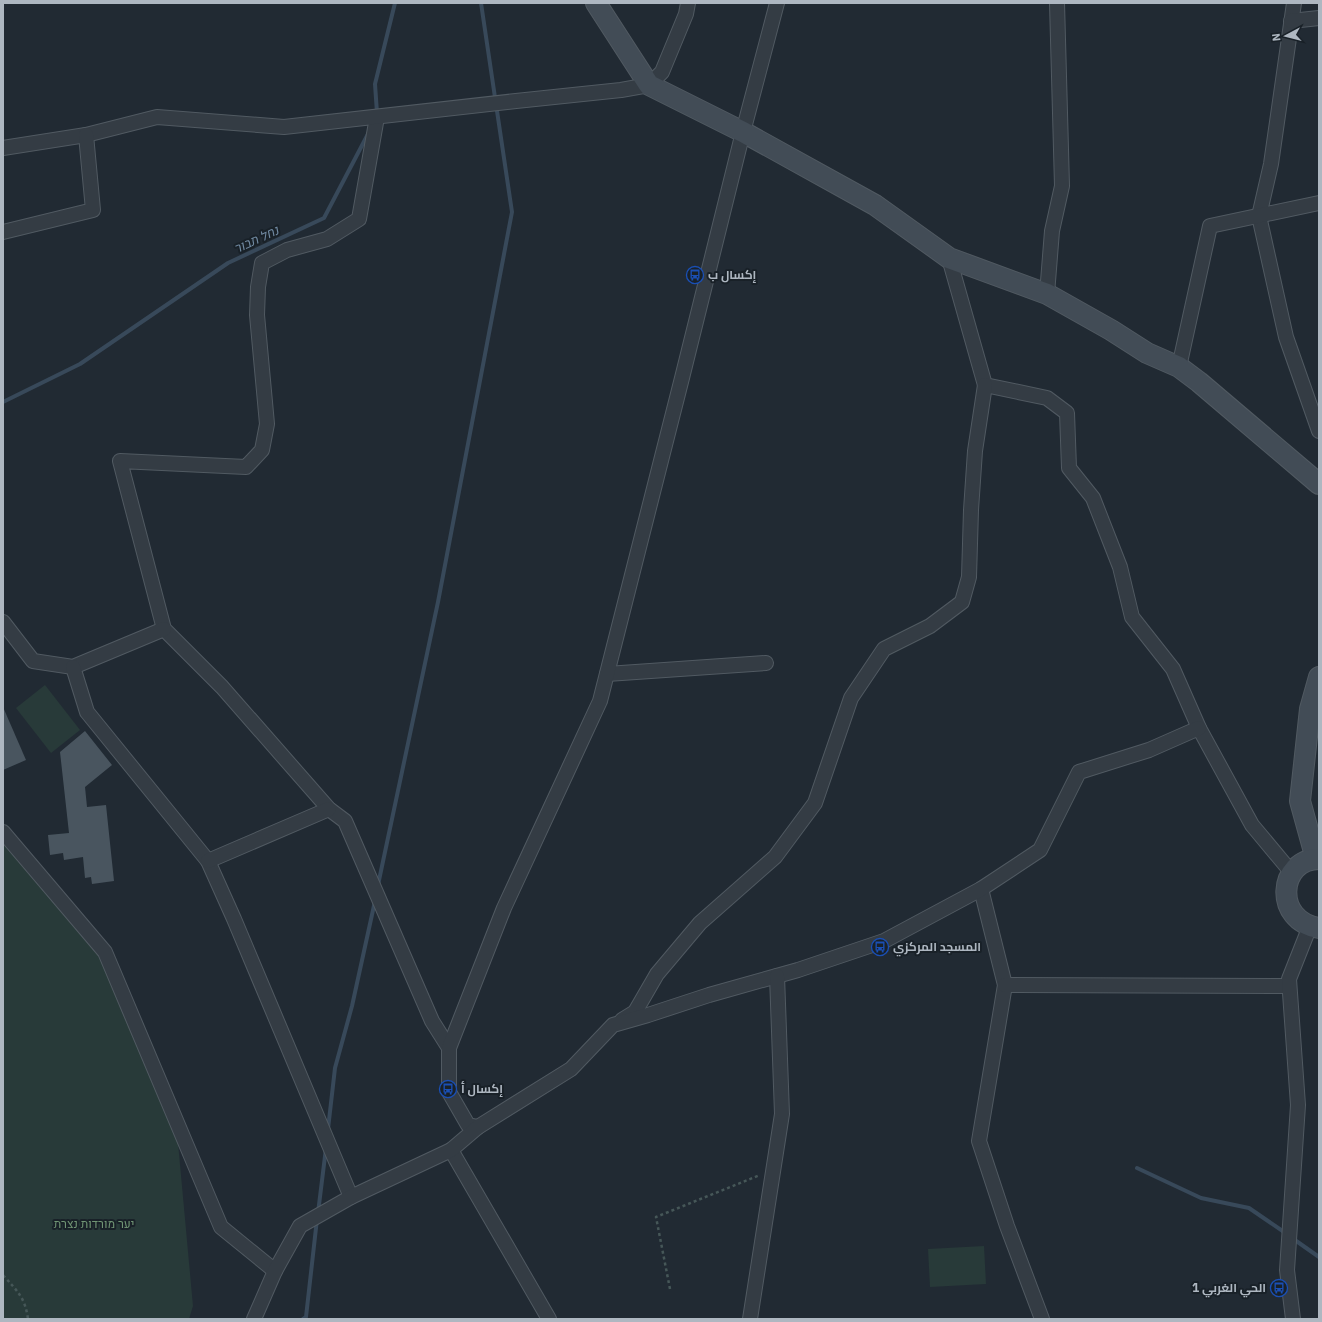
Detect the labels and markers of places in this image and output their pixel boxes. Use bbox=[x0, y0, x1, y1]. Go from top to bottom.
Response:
bus stop icon: إكسال ب bbox=[685, 265, 705, 285]
place label: إكسال ب bbox=[708, 267, 757, 283]
bus stop icon: المسجد المركزي bbox=[870, 937, 890, 957]
place label: المسجد المركزي bbox=[893, 939, 981, 957]
bus stop icon: إكسال أ bbox=[438, 1079, 458, 1099]
place label: إكسال أ bbox=[461, 1081, 503, 1097]
bus stop icon: الحي الغربي 1 bbox=[1269, 1278, 1289, 1298]
place label: الحي الغربي 1 bbox=[1192, 1280, 1266, 1298]

